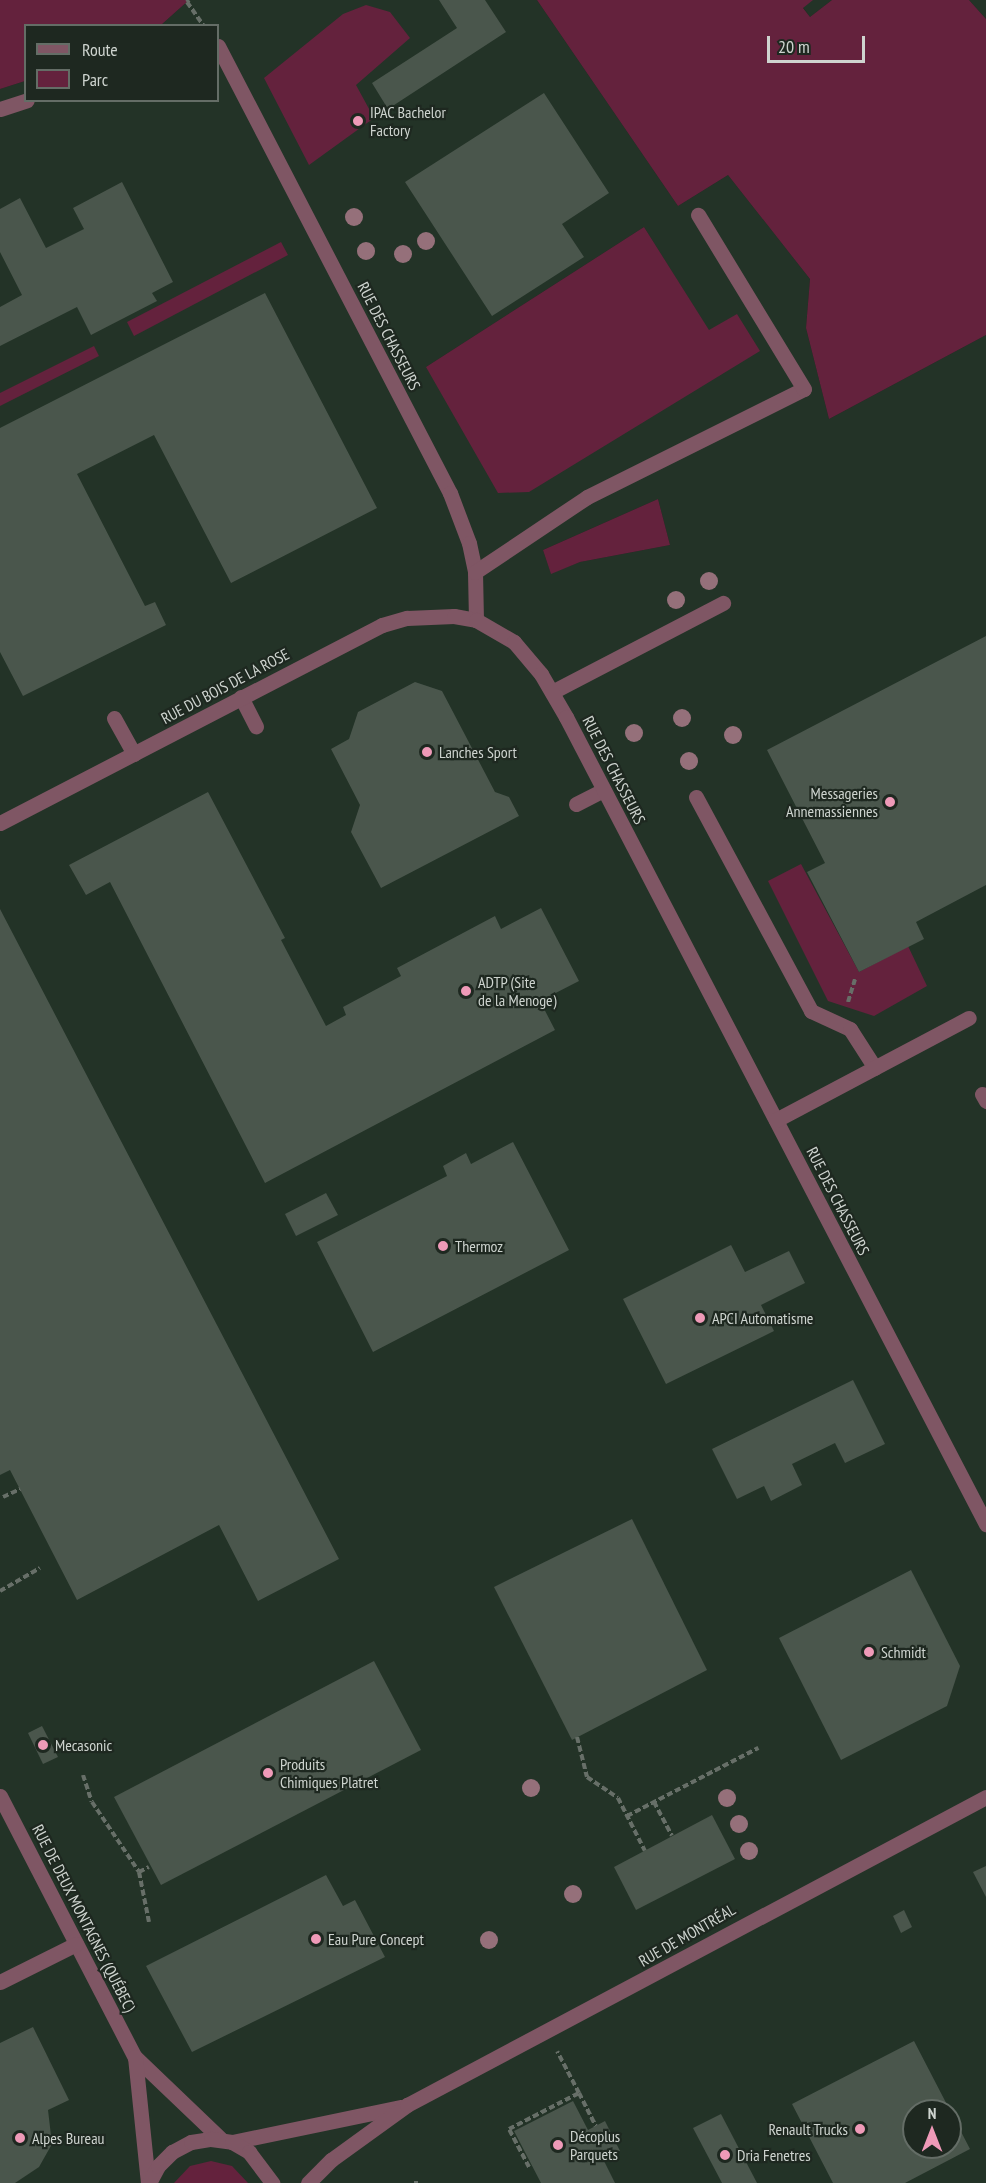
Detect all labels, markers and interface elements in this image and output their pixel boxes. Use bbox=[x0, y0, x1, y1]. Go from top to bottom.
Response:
legend bbox=[24, 24, 219, 102]
scale bar bbox=[770, 24, 868, 62]
text: 20 m bbox=[778, 35, 810, 58]
text: Route bbox=[82, 38, 118, 61]
text: Parc bbox=[82, 68, 108, 91]
place label: IPAC Bachelor Factory bbox=[370, 102, 446, 140]
marker: IPAC Bachelor Factory bbox=[351, 114, 365, 128]
street label: RUE DES CHASSEURS bbox=[354, 279, 424, 393]
street label: RUE DU BOIS DE LA ROSE bbox=[157, 644, 293, 728]
street label: RUE DES CHASSEURS bbox=[579, 713, 649, 827]
place label: Lanches Sport bbox=[439, 742, 517, 762]
marker: Lanches Sport bbox=[420, 745, 434, 759]
place label: Messageries Annemassiennes bbox=[786, 783, 878, 821]
marker: Messageries Annemassiennes bbox=[883, 795, 897, 809]
place label: ADTP (Site de la Menoge) bbox=[478, 972, 556, 1010]
marker: ADTP (Site de la Menoge) bbox=[459, 984, 473, 998]
street label: RUE DES CHASSEURS bbox=[803, 1144, 873, 1258]
place label: Thermoz bbox=[455, 1236, 503, 1256]
marker: Thermoz bbox=[436, 1239, 450, 1253]
place label: APCI Automatisme bbox=[712, 1308, 814, 1328]
marker: APCI Automatisme bbox=[693, 1311, 707, 1325]
place label: Schmidt bbox=[881, 1642, 926, 1662]
marker: Schmidt bbox=[862, 1645, 876, 1659]
place label: Mecasonic bbox=[55, 1735, 112, 1755]
marker: Mecasonic bbox=[36, 1738, 50, 1752]
place label: Produits Chimiques Platret bbox=[280, 1754, 378, 1792]
marker: Produits Chimiques Platret bbox=[261, 1766, 275, 1780]
street label: RUE DE DEUX MONTAGNES (QUÉBEC) bbox=[28, 1821, 140, 2015]
street label: RUE DE MONTRÉAL bbox=[635, 1900, 739, 1970]
place label: Eau Pure Concept bbox=[328, 1929, 424, 1949]
marker: Eau Pure Concept bbox=[309, 1932, 323, 1946]
north arrow bbox=[902, 2099, 962, 2159]
text: N bbox=[928, 2103, 936, 2123]
place label: Renault Trucks bbox=[768, 2119, 848, 2139]
marker: Renault Trucks bbox=[853, 2122, 867, 2136]
place label: Décoplus Parquets bbox=[570, 2126, 620, 2164]
place label: Alpes Bureau bbox=[32, 2128, 104, 2148]
marker: Alpes Bureau bbox=[13, 2131, 27, 2145]
marker: Décoplus Parquets bbox=[551, 2138, 565, 2152]
place label: Dria Fenetres bbox=[737, 2145, 811, 2165]
marker: Dria Fenetres bbox=[718, 2148, 732, 2162]

